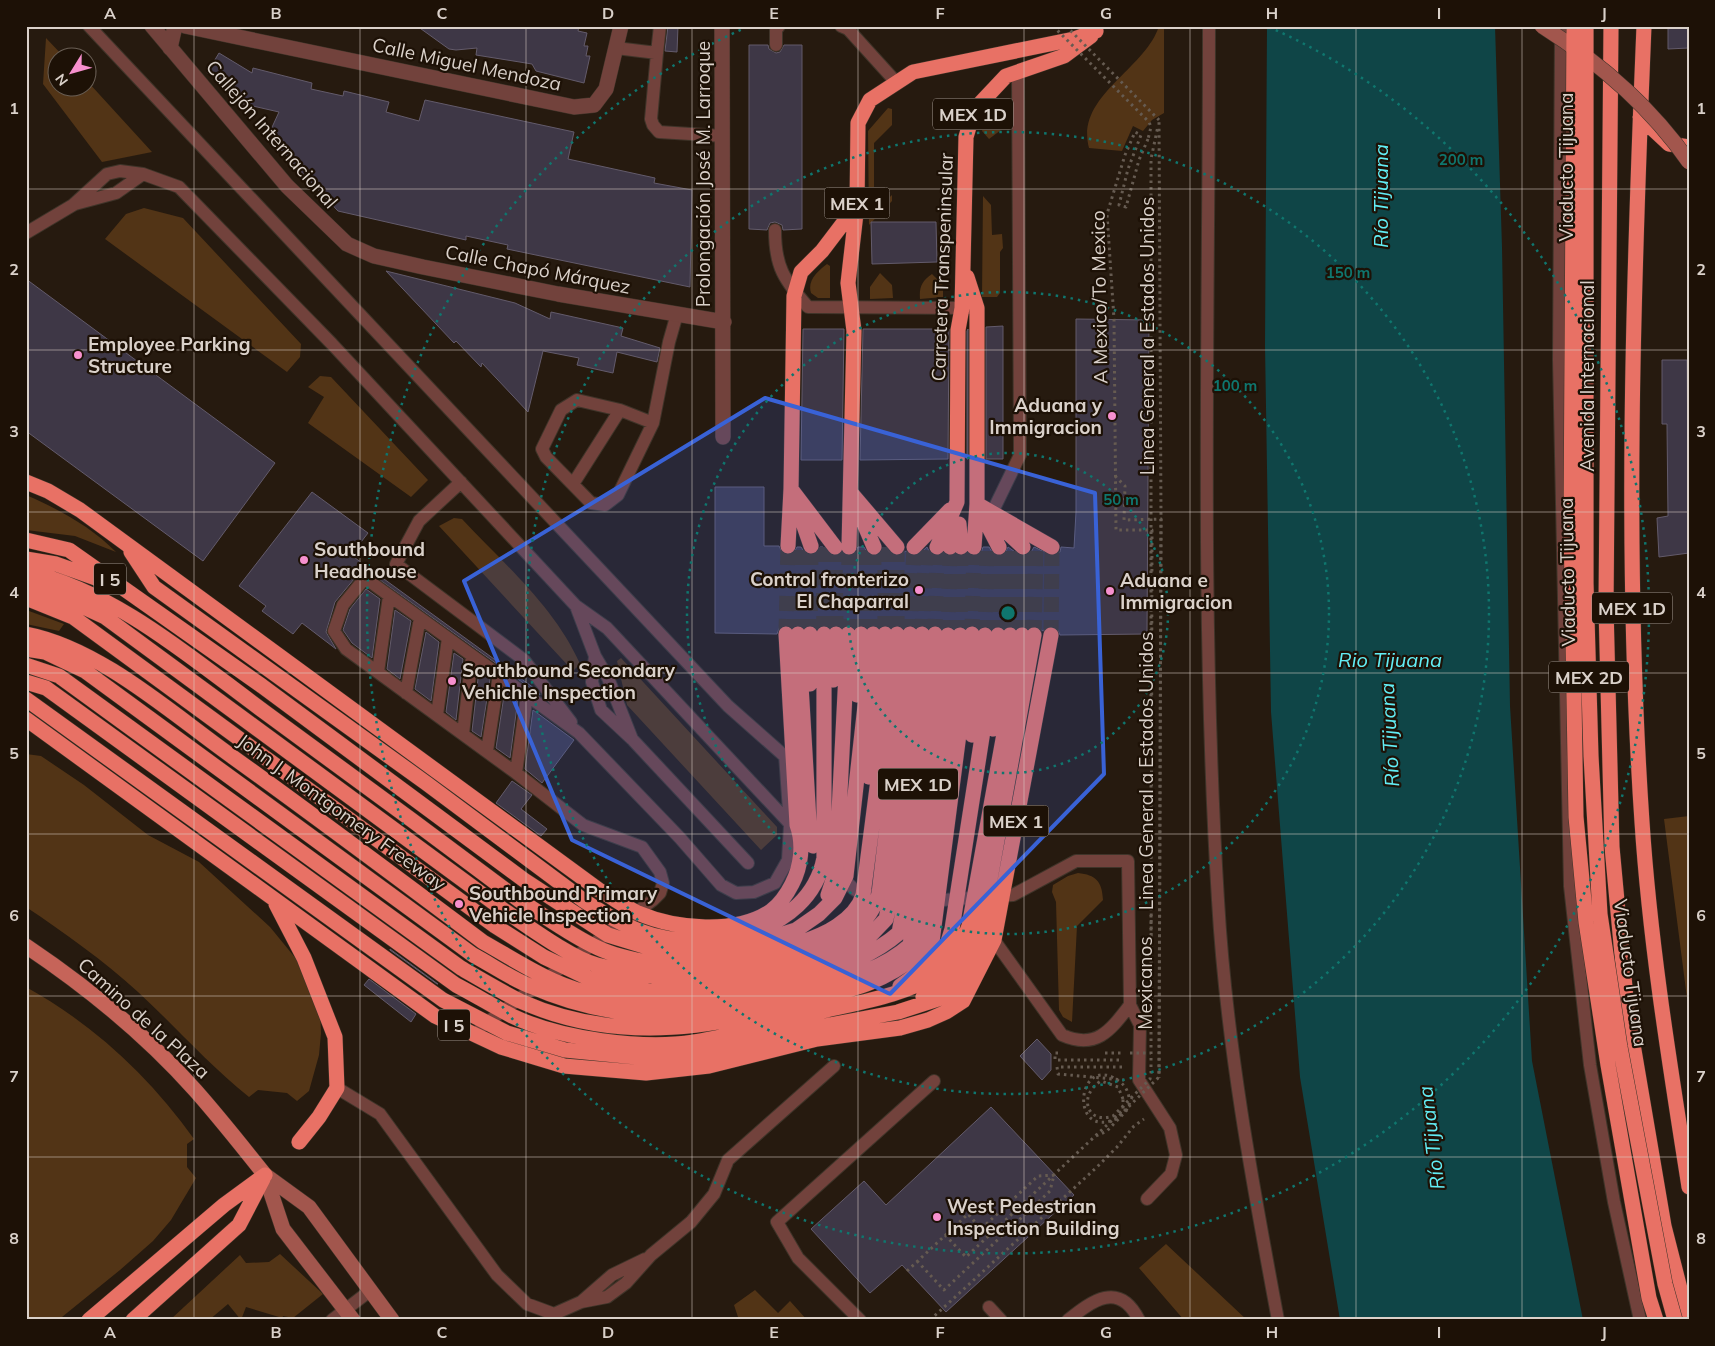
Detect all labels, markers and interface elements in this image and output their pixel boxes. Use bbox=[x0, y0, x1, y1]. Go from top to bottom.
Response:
text: A bbox=[104, 3, 116, 23]
text: B bbox=[270, 3, 282, 23]
text: C bbox=[437, 3, 448, 23]
text: D bbox=[602, 3, 614, 23]
text: E bbox=[769, 3, 779, 23]
text: F bbox=[935, 3, 945, 23]
text: G bbox=[1100, 3, 1112, 23]
text: H bbox=[1266, 3, 1278, 23]
text: I bbox=[1437, 3, 1441, 23]
text: J bbox=[1601, 3, 1607, 23]
street label: Calle Miguel Mendoza bbox=[370, 32, 564, 96]
street label: Prolongación José M. Larroque bbox=[691, 41, 715, 307]
north arrow bbox=[48, 48, 98, 98]
street label: Callejón Internacional bbox=[201, 55, 343, 213]
text: N bbox=[51, 70, 72, 89]
street label: Viaducto Tijuana bbox=[1554, 93, 1578, 241]
text: 1 bbox=[9, 98, 19, 118]
road number: MEX 1D bbox=[933, 98, 1013, 130]
text: 1 bbox=[1696, 98, 1706, 118]
water label: Río Tijuana bbox=[1368, 144, 1393, 248]
text: 200 m bbox=[1439, 150, 1483, 169]
street label: Carretera Transpeninsular bbox=[926, 152, 958, 382]
road number: MEX 1 bbox=[824, 188, 890, 218]
street label: Linea General a Estados Unidos bbox=[1135, 197, 1159, 475]
street label: A Mexico/To Mexico bbox=[1085, 210, 1113, 384]
street label: Calle Chapó Márquez bbox=[443, 239, 633, 299]
text: 2 bbox=[9, 259, 19, 279]
text: 2 bbox=[1696, 259, 1706, 279]
text: 150 m bbox=[1326, 263, 1370, 282]
street label: Avenida Internacional bbox=[1575, 280, 1599, 472]
place label: Employee Parking Structure bbox=[88, 332, 251, 378]
marker: Employee Parking Structure bbox=[72, 349, 84, 361]
text: 100 m bbox=[1213, 376, 1257, 395]
place label: Aduana y Immigracion bbox=[989, 393, 1103, 439]
marker: Aduana y Immigracion bbox=[1106, 410, 1118, 422]
text: 3 bbox=[9, 421, 19, 441]
text: 3 bbox=[1696, 421, 1706, 441]
text: 50 m bbox=[1103, 490, 1139, 509]
street label: Viaducto Tijuana bbox=[1554, 497, 1580, 647]
place label: Southbound Headhouse bbox=[314, 537, 425, 583]
marker: Southbound Headhouse bbox=[298, 554, 310, 566]
road number: I 5 bbox=[94, 564, 126, 594]
place label: Control fronterizo El Chaparral bbox=[750, 567, 909, 613]
place label: Aduana e Immigracion bbox=[1120, 568, 1233, 614]
text: 4 bbox=[9, 582, 19, 602]
text: 4 bbox=[1696, 582, 1706, 602]
marker: Control fronterizo El Chaparral bbox=[913, 584, 925, 596]
marker: Aduana e Immigracion bbox=[1104, 585, 1116, 597]
road number: MEX 1D bbox=[1592, 592, 1672, 624]
centre of rings bbox=[999, 604, 1017, 622]
street label: Linea General a Estados Unidos bbox=[1134, 632, 1158, 910]
water label: Rio Tijuana bbox=[1338, 647, 1442, 672]
place label: Southbound Secondary Vehichle Inspection bbox=[461, 658, 676, 704]
road number: MEX 2D bbox=[1549, 662, 1629, 692]
marker: Southbound Secondary Vehichle Inspection bbox=[446, 675, 458, 687]
water label: Río Tijuana bbox=[1374, 682, 1404, 788]
street label: John J. Montgomery Freeway bbox=[233, 728, 451, 896]
text: 5 bbox=[9, 743, 19, 763]
text: 5 bbox=[1696, 743, 1706, 763]
road number: MEX 1D bbox=[878, 769, 958, 800]
road number: MEX 1 bbox=[984, 806, 1048, 836]
place label: Southbound Primary Vehicle Inspection bbox=[468, 881, 658, 927]
marker: Southbound Primary Vehicle Inspection bbox=[453, 898, 465, 910]
street label: Viaducto Tijuana bbox=[1609, 898, 1653, 1048]
text: 6 bbox=[9, 905, 19, 925]
text: 6 bbox=[1696, 905, 1706, 925]
street label: Mexicanos bbox=[1133, 936, 1157, 1030]
street label: Camino de la Plaza bbox=[73, 952, 215, 1084]
road number: I 5 bbox=[438, 1010, 470, 1040]
text: 7 bbox=[9, 1066, 19, 1086]
text: 7 bbox=[1696, 1066, 1706, 1086]
water label: Río Tijuana bbox=[1412, 1085, 1450, 1191]
place label: West Pedestrian Inspection Building bbox=[947, 1194, 1120, 1240]
marker: West Pedestrian Inspection Building bbox=[931, 1211, 943, 1223]
text: 8 bbox=[9, 1228, 19, 1248]
text: 8 bbox=[1696, 1228, 1706, 1248]
text: A bbox=[104, 1322, 116, 1342]
text: B bbox=[270, 1322, 282, 1342]
text: C bbox=[437, 1322, 448, 1342]
text: D bbox=[602, 1322, 614, 1342]
text: E bbox=[769, 1322, 779, 1342]
text: F bbox=[935, 1322, 945, 1342]
text: G bbox=[1100, 1322, 1112, 1342]
text: H bbox=[1266, 1322, 1278, 1342]
text: I bbox=[1437, 1322, 1441, 1342]
text: J bbox=[1601, 1322, 1607, 1342]

